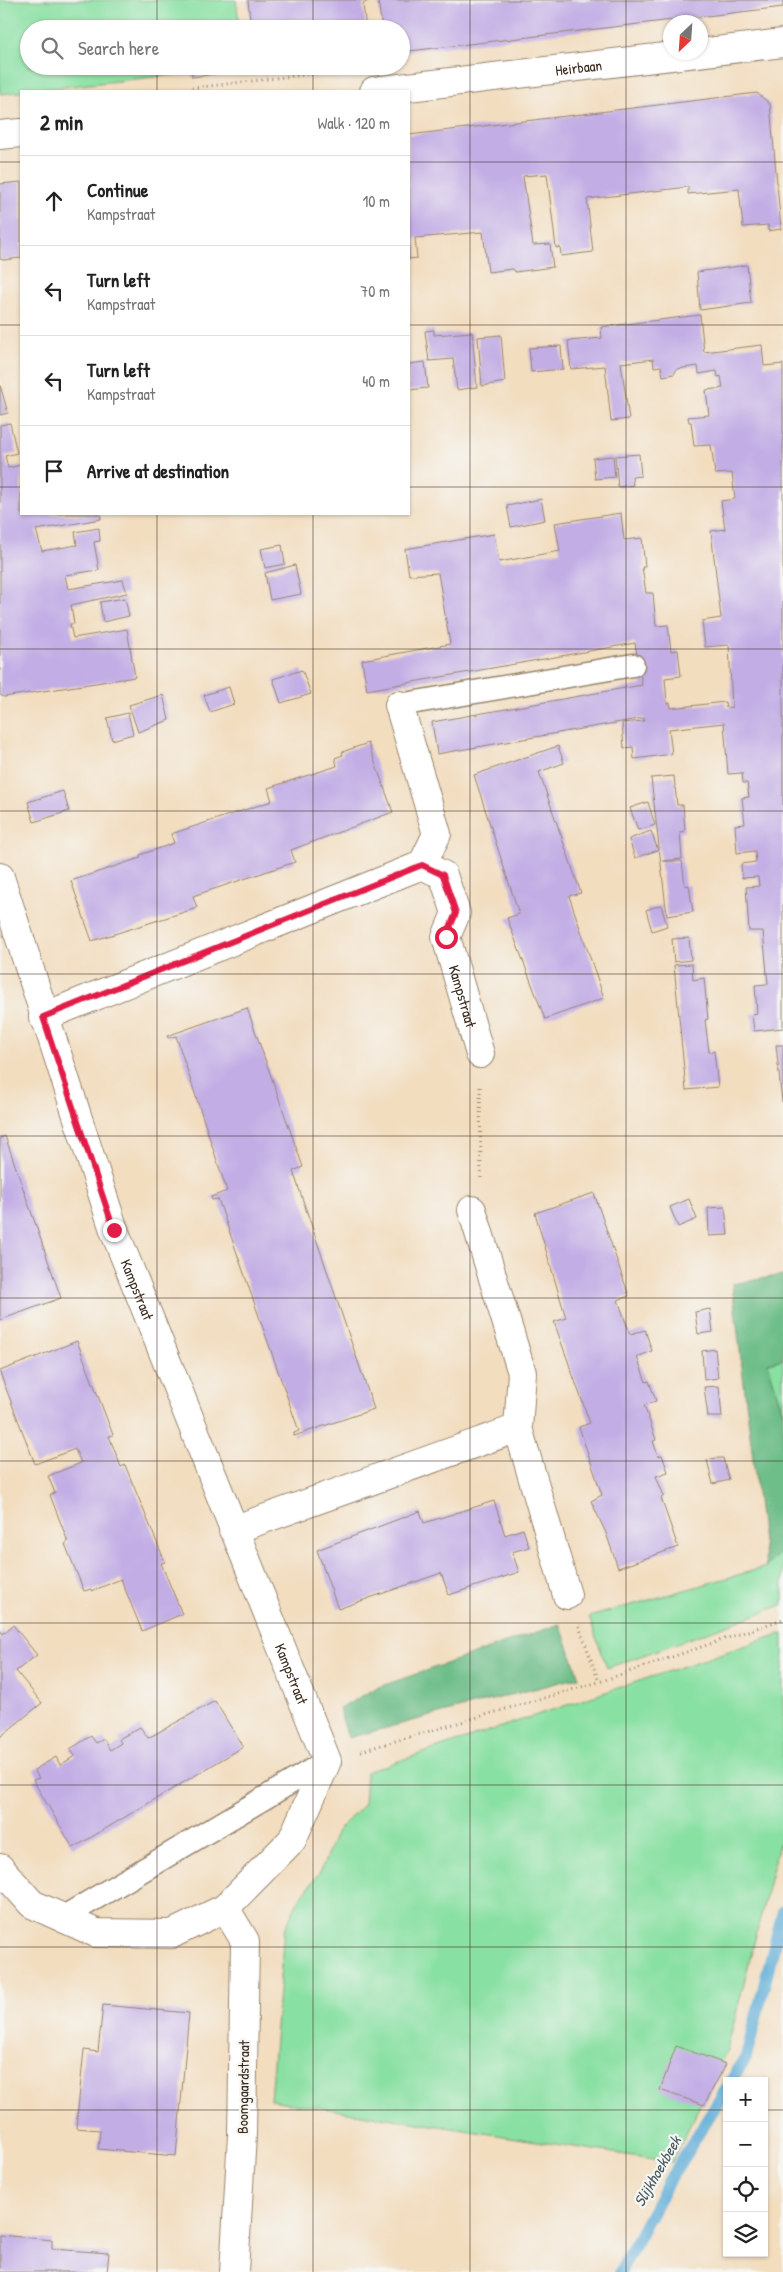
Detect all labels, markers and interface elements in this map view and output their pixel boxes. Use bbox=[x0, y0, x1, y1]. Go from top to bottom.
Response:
north arrow bbox=[663, 15, 708, 60]
search box bbox=[20, 20, 410, 75]
icon: search bbox=[38, 34, 66, 62]
text: Search here bbox=[78, 35, 159, 61]
street label: Heirbaan bbox=[554, 54, 603, 80]
text: 2 min bbox=[40, 108, 83, 137]
text: Walk · 120 m bbox=[317, 112, 390, 134]
text: Continue bbox=[87, 177, 148, 203]
icon: ahead bbox=[40, 187, 68, 215]
text: 10 m bbox=[362, 190, 390, 212]
text: Kampstraat bbox=[87, 203, 155, 225]
text: Turn left bbox=[87, 267, 150, 293]
icon: left bbox=[40, 277, 68, 305]
text: 70 m bbox=[360, 280, 390, 302]
text: Kampstraat bbox=[87, 293, 155, 315]
text: Turn left bbox=[87, 357, 150, 383]
icon: left bbox=[40, 367, 68, 395]
text: 40 m bbox=[362, 370, 390, 392]
text: Kampstraat bbox=[87, 383, 155, 405]
icon: arrive bbox=[40, 457, 68, 485]
text: Arrive at destination bbox=[87, 458, 229, 484]
route start bbox=[435, 926, 458, 949]
street label: Kampstraat bbox=[444, 962, 482, 1031]
route end bbox=[103, 1219, 126, 1242]
street label: Kampstraat bbox=[116, 1256, 160, 1324]
street label: Kampstraat bbox=[270, 1640, 314, 1708]
street label: Boomgaardstraat bbox=[232, 2039, 254, 2134]
map controls bbox=[723, 2077, 768, 2257]
button: + bbox=[723, 2077, 768, 2122]
button: − bbox=[723, 2122, 768, 2167]
water label: Slijkhoekbeek bbox=[628, 2131, 687, 2210]
button: locate bbox=[723, 2167, 768, 2212]
button: layers bbox=[723, 2212, 768, 2257]

